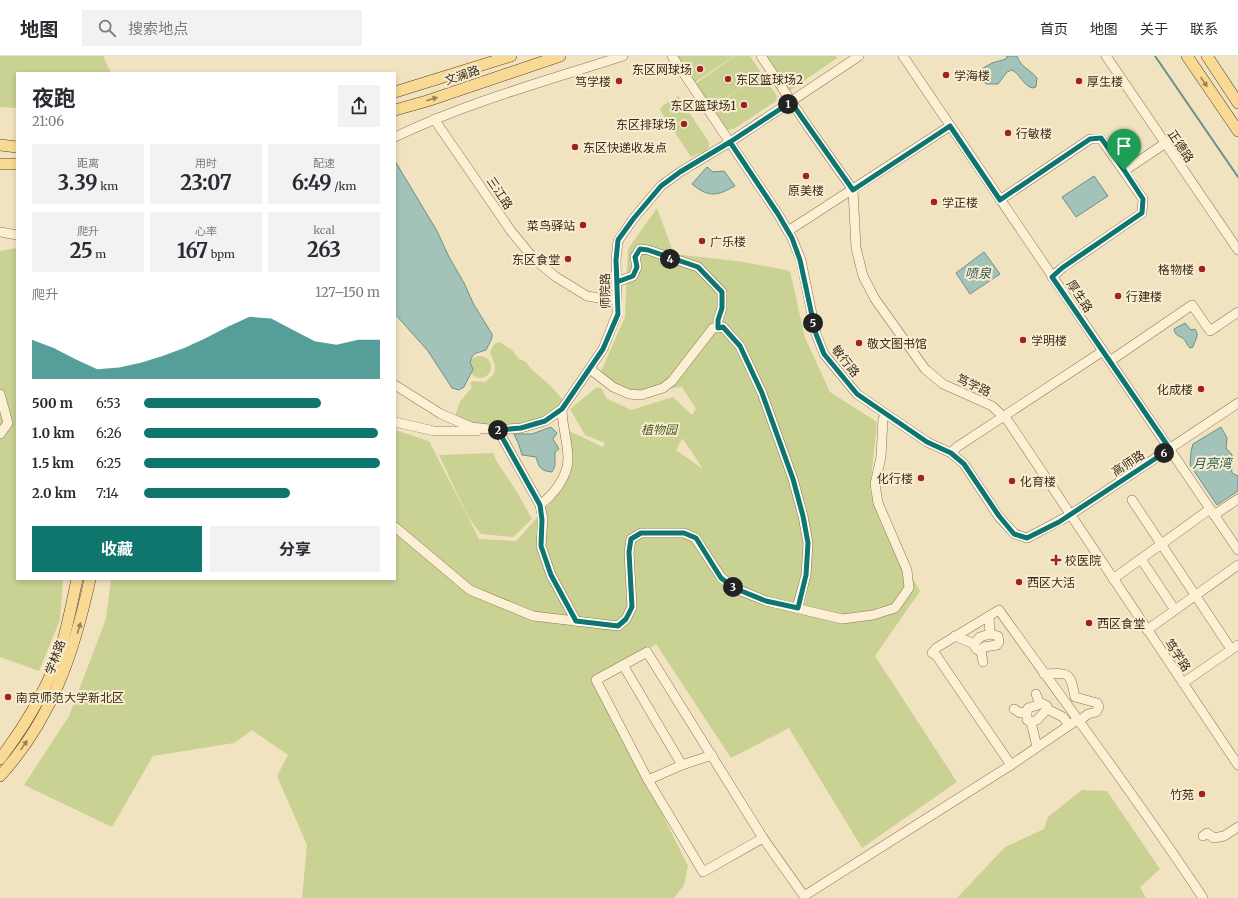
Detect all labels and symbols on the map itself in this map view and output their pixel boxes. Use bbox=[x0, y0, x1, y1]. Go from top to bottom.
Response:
street label: 文澜路 bbox=[443, 62, 481, 88]
place label: 东区网球场 bbox=[632, 62, 692, 77]
marker: 东区网球场 bbox=[695, 64, 705, 74]
place label: 学海楼 bbox=[954, 68, 990, 83]
marker: 学海楼 bbox=[941, 70, 951, 80]
place label: 东区篮球场2 bbox=[736, 72, 803, 87]
place label: 笃学楼 bbox=[575, 74, 611, 89]
marker: 东区篮球场2 bbox=[723, 74, 733, 84]
place label: 厚生楼 bbox=[1087, 74, 1123, 89]
marker: 笃学楼 bbox=[614, 76, 624, 86]
marker: 厚生楼 bbox=[1074, 76, 1084, 86]
one-way arrow bbox=[1200, 76, 1208, 87]
pin: 1 bbox=[778, 94, 798, 114]
one-way arrow bbox=[427, 96, 439, 102]
place label: 东区篮球场1 bbox=[671, 98, 737, 113]
marker: 东区篮球场1 bbox=[739, 100, 749, 110]
place label: 东区排球场 bbox=[616, 117, 676, 132]
marker: 东区排球场 bbox=[679, 119, 689, 129]
place label: 行敏楼 bbox=[1016, 126, 1052, 141]
street label: 正德路 bbox=[1165, 127, 1197, 165]
marker: 行敏楼 bbox=[1003, 128, 1013, 138]
pin bbox=[1107, 129, 1141, 170]
place label: 东区快递收发点 bbox=[583, 140, 667, 155]
marker: 东区快递收发点 bbox=[570, 142, 580, 152]
marker: 原美楼 bbox=[801, 171, 811, 181]
street label: 三江路 bbox=[484, 174, 516, 212]
place label: 原美楼 bbox=[788, 183, 824, 198]
place label: 学正楼 bbox=[942, 195, 978, 210]
marker: 学正楼 bbox=[929, 197, 939, 207]
place label: 菜鸟驿站 bbox=[527, 218, 575, 233]
marker: 菜鸟驿站 bbox=[578, 220, 588, 230]
place label: 广乐楼 bbox=[710, 234, 746, 249]
marker: 广乐楼 bbox=[697, 236, 707, 246]
pin: 4 bbox=[660, 249, 680, 269]
place label: 东区食堂 bbox=[512, 252, 560, 267]
marker: 东区食堂 bbox=[563, 254, 573, 264]
place label: 格物楼 bbox=[1158, 262, 1194, 277]
marker: 格物楼 bbox=[1197, 264, 1207, 274]
water label: 喷泉 bbox=[965, 265, 992, 282]
street label: 师院路 bbox=[597, 273, 613, 309]
street label: 厚生路 bbox=[1064, 277, 1096, 315]
place label: 行建楼 bbox=[1126, 289, 1162, 304]
marker: 行建楼 bbox=[1113, 291, 1123, 301]
pin: 5 bbox=[803, 313, 823, 333]
place label: 学明楼 bbox=[1031, 333, 1067, 348]
marker: 学明楼 bbox=[1018, 335, 1028, 345]
place label: 敬文图书馆 bbox=[867, 336, 927, 351]
marker: 敬文图书馆 bbox=[854, 338, 864, 348]
street label: 敏行路 bbox=[829, 342, 863, 380]
street label: 笃学路 bbox=[955, 371, 993, 399]
place label: 化成楼 bbox=[1157, 382, 1193, 397]
marker: 化成楼 bbox=[1196, 384, 1206, 394]
pin: 2 bbox=[488, 420, 508, 440]
park label: 植物园 bbox=[641, 422, 679, 437]
pin: 6 bbox=[1154, 443, 1174, 463]
street label: 高师路 bbox=[1109, 447, 1147, 479]
water label: 月亮湾 bbox=[1192, 455, 1233, 472]
place label: 化行楼 bbox=[877, 471, 913, 486]
marker: 化行楼 bbox=[916, 473, 926, 483]
place label: 化育楼 bbox=[1020, 474, 1056, 489]
marker: 化育楼 bbox=[1007, 476, 1017, 486]
place label: 校医院 bbox=[1065, 553, 1101, 568]
marker: 校医院 bbox=[1050, 554, 1062, 566]
place label: 西区大活 bbox=[1027, 575, 1075, 590]
pin: 3 bbox=[723, 577, 743, 597]
marker: 西区大活 bbox=[1014, 577, 1024, 587]
place label: 西区食堂 bbox=[1097, 616, 1145, 631]
marker: 西区食堂 bbox=[1084, 618, 1094, 628]
one-way arrow bbox=[76, 622, 82, 634]
street label: 笃学路 bbox=[1162, 636, 1194, 674]
street label: 学林路 bbox=[42, 638, 68, 676]
place label: 南京师范大学新北区 bbox=[16, 690, 124, 705]
marker: 南京师范大学新北区 bbox=[3, 692, 13, 702]
one-way arrow bbox=[20, 740, 28, 751]
place label: 竹苑 bbox=[1170, 787, 1194, 802]
marker: 竹苑 bbox=[1197, 789, 1207, 799]

